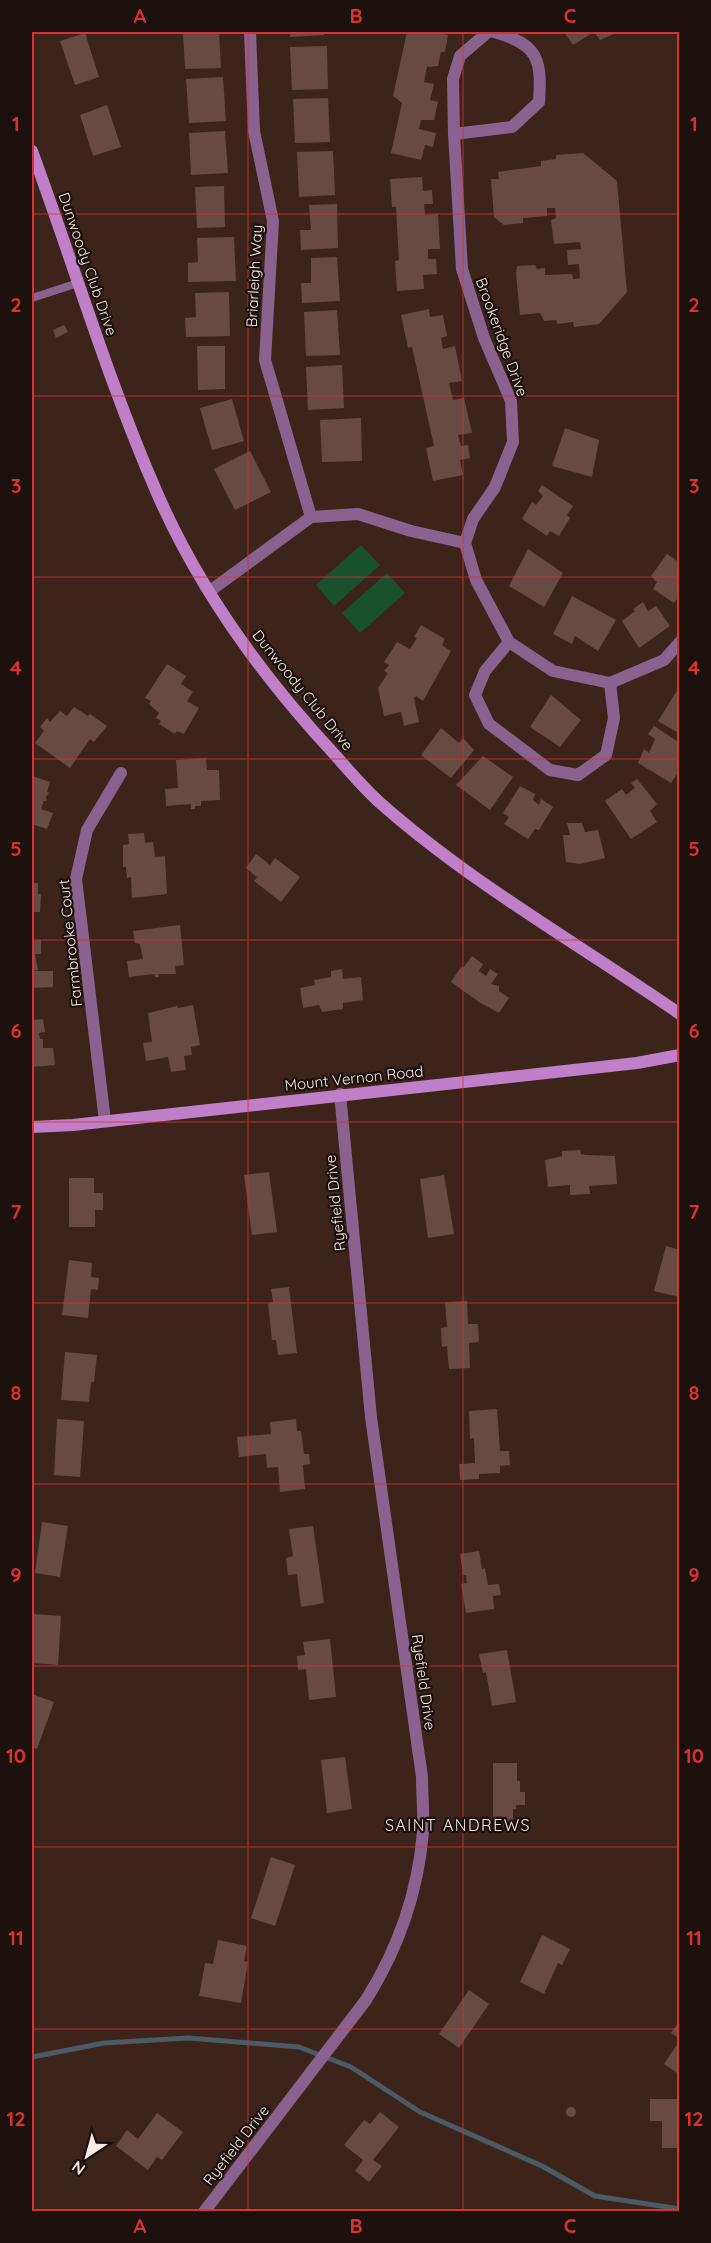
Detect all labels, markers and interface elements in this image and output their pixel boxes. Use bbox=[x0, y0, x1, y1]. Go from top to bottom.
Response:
text: A bbox=[134, 3, 147, 28]
text: B bbox=[349, 3, 363, 28]
text: C bbox=[564, 3, 577, 28]
text: 1 bbox=[12, 111, 20, 136]
text: 1 bbox=[690, 111, 698, 136]
street label: Dunwoody Club Drive bbox=[55, 190, 121, 338]
street label: Briarleigh Way bbox=[242, 224, 266, 328]
street label: Brookeridge Drive bbox=[472, 275, 532, 399]
text: 2 bbox=[10, 292, 22, 317]
text: 2 bbox=[688, 292, 700, 317]
text: 3 bbox=[11, 473, 21, 498]
text: 3 bbox=[689, 473, 699, 498]
street label: Dunwoody Club Drive bbox=[248, 626, 358, 754]
text: 4 bbox=[10, 655, 22, 680]
text: 4 bbox=[688, 655, 700, 680]
text: 5 bbox=[10, 836, 22, 861]
text: 5 bbox=[688, 836, 700, 861]
street label: Farmbrooke Court bbox=[54, 878, 86, 1008]
text: 6 bbox=[10, 1018, 22, 1043]
text: 6 bbox=[688, 1018, 700, 1043]
street label: Mount Vernon Road bbox=[284, 1061, 424, 1095]
street label: Ryefield Drive bbox=[321, 1154, 349, 1252]
text: 7 bbox=[11, 1199, 22, 1224]
text: 7 bbox=[689, 1199, 700, 1224]
text: 8 bbox=[11, 1380, 22, 1405]
text: 8 bbox=[689, 1380, 700, 1405]
text: 9 bbox=[10, 1562, 22, 1587]
text: 9 bbox=[688, 1562, 700, 1587]
street label: Ryefield Drive bbox=[408, 1633, 440, 1731]
text: 10 bbox=[6, 1743, 26, 1768]
text: 10 bbox=[684, 1743, 704, 1768]
district label: SAINT ANDREWS bbox=[385, 1815, 531, 1835]
text: 11 bbox=[8, 1925, 24, 1950]
text: 11 bbox=[686, 1925, 702, 1950]
street label: Ryefield Drive bbox=[199, 2101, 273, 2189]
text: 12 bbox=[6, 2106, 26, 2131]
text: 12 bbox=[684, 2106, 704, 2131]
north arrow bbox=[57, 2126, 117, 2186]
text: N bbox=[68, 2157, 89, 2180]
text: A bbox=[134, 2213, 147, 2238]
text: B bbox=[349, 2213, 363, 2238]
text: C bbox=[564, 2213, 577, 2238]

